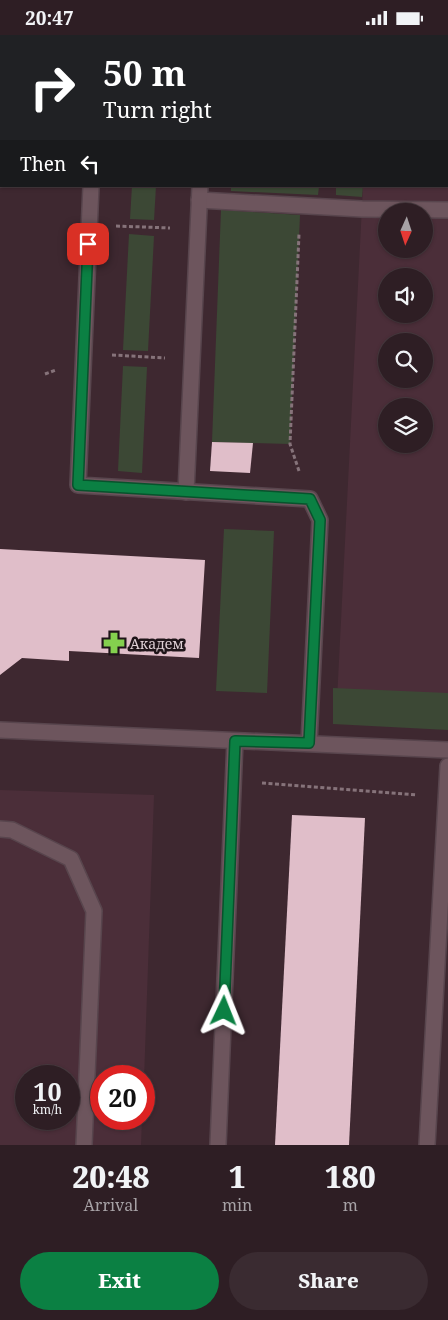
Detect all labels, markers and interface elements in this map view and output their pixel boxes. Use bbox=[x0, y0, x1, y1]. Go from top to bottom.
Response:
text: 20:47 bbox=[25, 5, 74, 31]
text: 50 m bbox=[103, 49, 186, 96]
icon: right bbox=[20, 55, 85, 120]
text: Turn right bbox=[103, 94, 212, 124]
icon: left bbox=[76, 150, 104, 178]
text: Then bbox=[20, 151, 66, 177]
north arrow bbox=[378, 203, 432, 257]
map controls bbox=[378, 203, 433, 453]
pin bbox=[67, 223, 109, 265]
icon: arrive bbox=[74, 230, 102, 258]
button: sound bbox=[378, 268, 433, 323]
button: search bbox=[378, 333, 433, 388]
button: layers bbox=[378, 398, 433, 453]
pharmacy icon: Академ bbox=[101, 630, 127, 656]
place label: Академ bbox=[130, 634, 184, 653]
position arrow bbox=[197, 984, 249, 1036]
speed limit sign: 20 bbox=[90, 1065, 155, 1130]
text: 10 bbox=[33, 1074, 62, 1108]
text: km/h bbox=[33, 1101, 62, 1118]
text: 20:48 bbox=[72, 1156, 150, 1197]
text: 1 bbox=[229, 1156, 246, 1197]
text: 180 bbox=[325, 1156, 376, 1197]
text: Arrival bbox=[84, 1194, 138, 1216]
text: min bbox=[222, 1194, 252, 1216]
text: m bbox=[343, 1194, 358, 1216]
button: Exit bbox=[20, 1252, 219, 1310]
button: Share bbox=[229, 1252, 428, 1310]

